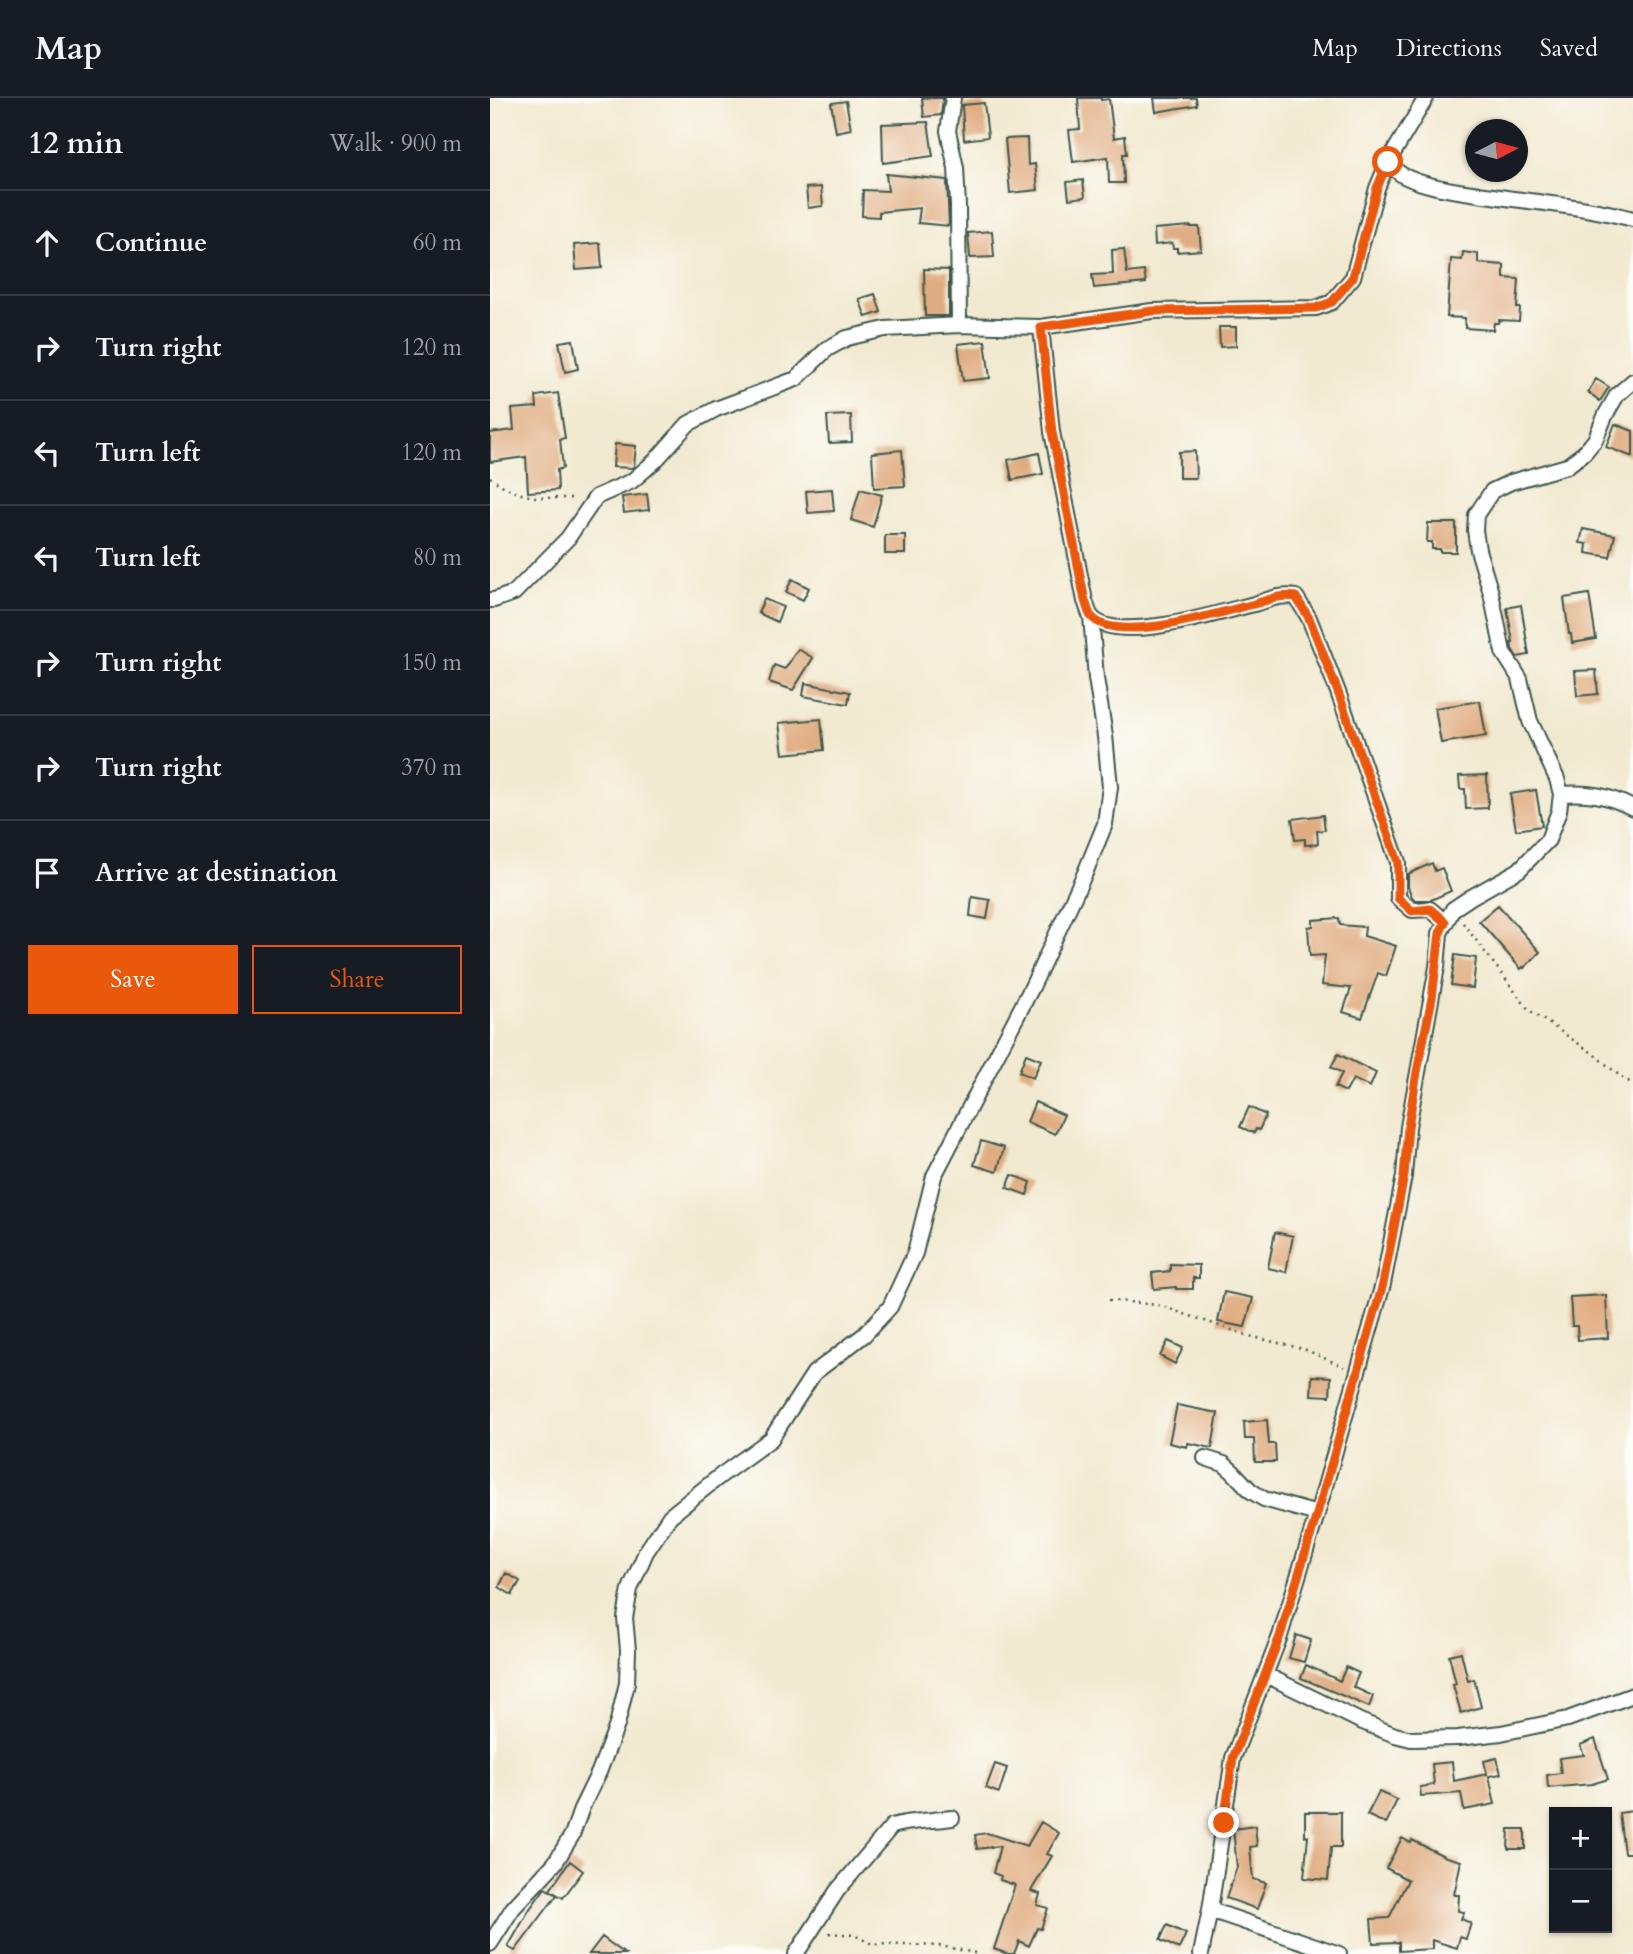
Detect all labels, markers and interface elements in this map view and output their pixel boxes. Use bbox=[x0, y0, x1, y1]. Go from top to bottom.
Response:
text: Map bbox=[35, 26, 102, 71]
text: Map bbox=[1312, 32, 1358, 65]
text: Directions bbox=[1396, 32, 1502, 65]
text: Saved bbox=[1540, 32, 1598, 65]
north arrow bbox=[1465, 119, 1528, 182]
text: 12 min bbox=[28, 123, 123, 164]
text: Walk · 900 m bbox=[329, 128, 462, 159]
route start bbox=[1372, 146, 1403, 177]
icon: ahead bbox=[28, 224, 66, 262]
text: Continue bbox=[95, 225, 207, 260]
text: 60 m bbox=[413, 227, 462, 258]
icon: right bbox=[28, 329, 66, 367]
text: Turn right bbox=[95, 330, 222, 365]
text: 120 m bbox=[401, 332, 462, 363]
icon: left bbox=[28, 434, 66, 472]
text: Turn left bbox=[95, 435, 200, 470]
text: 120 m bbox=[401, 437, 462, 468]
icon: left bbox=[28, 539, 66, 577]
text: Turn left bbox=[95, 540, 200, 575]
text: 80 m bbox=[413, 542, 462, 573]
icon: right bbox=[28, 644, 66, 682]
text: Turn right bbox=[95, 645, 222, 680]
text: 150 m bbox=[401, 647, 462, 678]
icon: right bbox=[28, 749, 66, 787]
text: Turn right bbox=[95, 750, 222, 785]
text: 370 m bbox=[401, 752, 462, 783]
icon: arrive bbox=[28, 854, 66, 892]
text: Arrive at destination bbox=[95, 855, 338, 890]
button: Save bbox=[28, 945, 238, 1014]
button: Share bbox=[252, 945, 462, 1014]
route end bbox=[1208, 1807, 1239, 1838]
map controls bbox=[1549, 1807, 1612, 1933]
button: + bbox=[1549, 1807, 1612, 1870]
button: − bbox=[1549, 1870, 1612, 1933]

